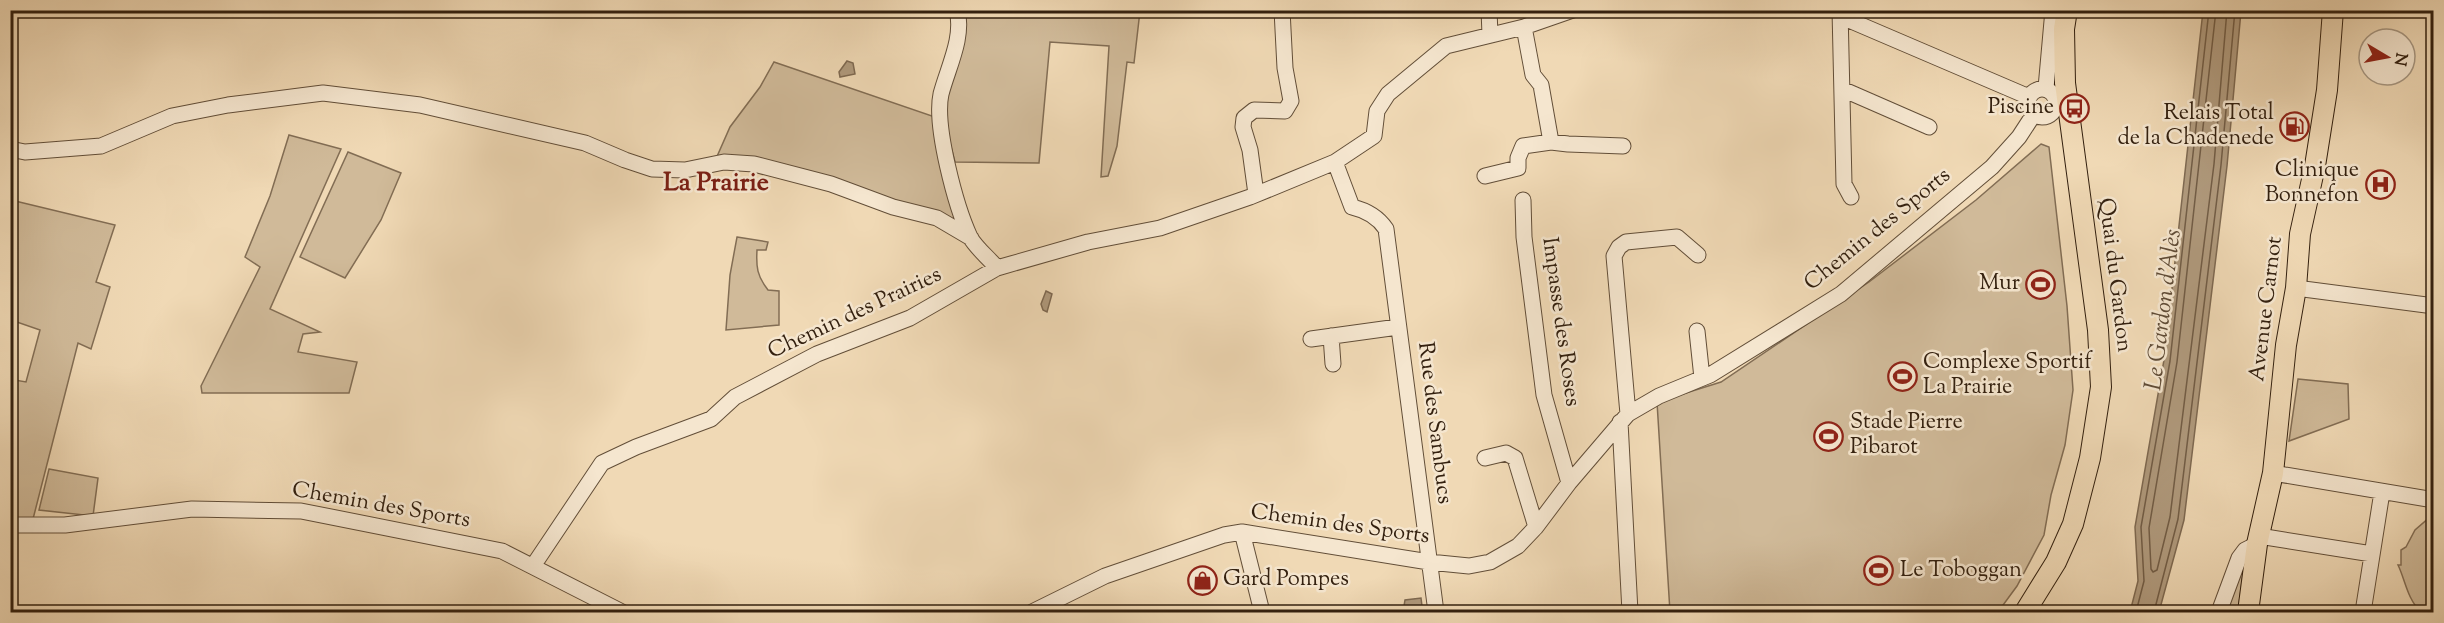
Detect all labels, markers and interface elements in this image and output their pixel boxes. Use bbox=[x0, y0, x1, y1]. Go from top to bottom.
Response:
north arrow bbox=[2357, 27, 2417, 87]
text: N bbox=[2387, 51, 2412, 68]
place label: Piscine bbox=[1988, 92, 2054, 124]
bus stop icon: Piscine bbox=[2059, 92, 2091, 124]
place label: Relais Total de la Chadenede bbox=[2117, 98, 2274, 155]
fuel station icon: Relais Total de la Chadenede bbox=[2279, 111, 2311, 143]
place label: Clinique Bonnefon bbox=[2265, 155, 2359, 212]
street label: Chemin des Sports bbox=[1798, 161, 1958, 299]
district label: La Prairie bbox=[663, 165, 769, 202]
hospital icon: Clinique Bonnefon bbox=[2364, 168, 2396, 200]
street label: Quai du Gardon bbox=[2089, 196, 2139, 354]
water label: Le Gardon d'Alès bbox=[2137, 227, 2191, 393]
street label: Avenue Carnot bbox=[2242, 234, 2292, 383]
street label: Impasse des Roses bbox=[1532, 235, 1588, 409]
street label: Chemin des Prairies bbox=[763, 260, 947, 368]
place label: Mur bbox=[1979, 268, 2020, 300]
sports icon: Mur bbox=[2025, 268, 2057, 300]
street label: Rue des Sambucs bbox=[1408, 340, 1460, 506]
place label: Complexe Sportif La Prairie bbox=[1923, 347, 2093, 404]
sports icon: Complexe Sportif La Prairie bbox=[1886, 360, 1918, 392]
place label: Stade Pierre Pibarot bbox=[1850, 407, 1963, 464]
sports icon: Stade Pierre Pibarot bbox=[1813, 420, 1845, 452]
street label: Chemin des Sports bbox=[289, 475, 473, 537]
street label: Chemin des Sports bbox=[1248, 497, 1432, 553]
sports icon: Le Toboggan bbox=[1863, 555, 1895, 587]
place label: Le Toboggan bbox=[1900, 555, 2022, 587]
shop icon: Gard Pompes bbox=[1186, 564, 1218, 596]
place label: Gard Pompes bbox=[1223, 564, 1349, 596]

